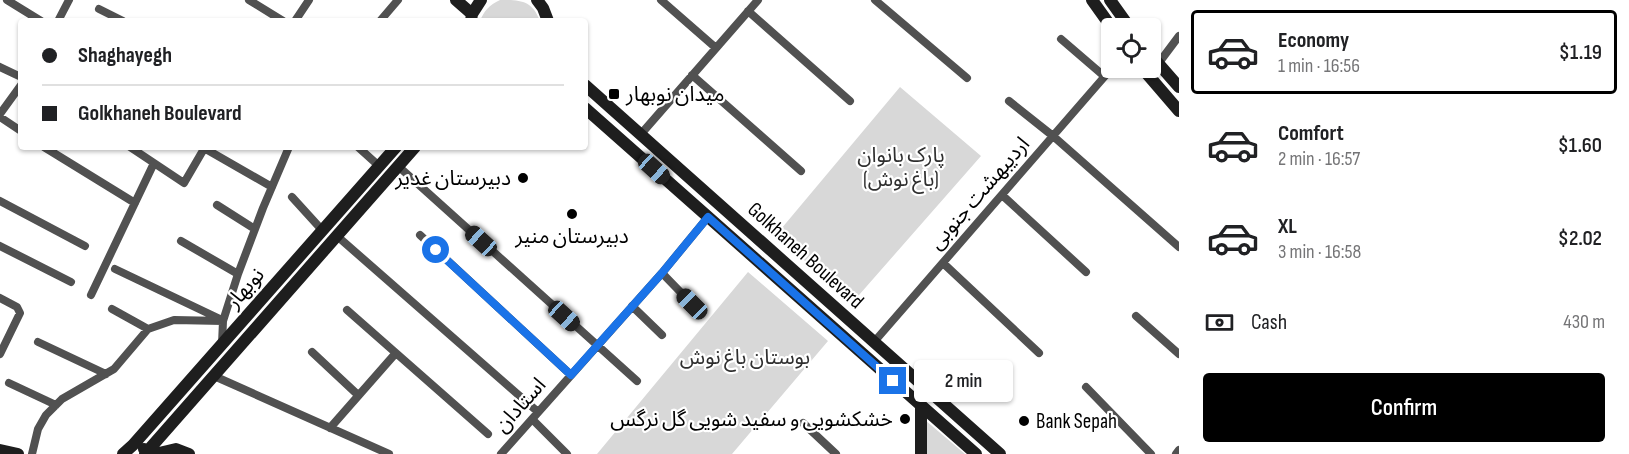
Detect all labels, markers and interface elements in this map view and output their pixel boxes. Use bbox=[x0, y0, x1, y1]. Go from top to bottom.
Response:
map controls bbox=[1101, 18, 1161, 78]
button: locate bbox=[1101, 18, 1161, 78]
icon: car bbox=[1206, 25, 1260, 79]
text: Economy bbox=[1278, 27, 1349, 54]
text: $1.19 bbox=[1559, 39, 1602, 66]
text: Shaghayegh bbox=[78, 42, 172, 69]
text: 1 min · 16:56 bbox=[1278, 54, 1360, 78]
place label: میدان نوبهار bbox=[625, 82, 724, 107]
marker: میدان نوبهار bbox=[607, 87, 621, 101]
text: Golkhaneh Boulevard bbox=[78, 100, 242, 127]
icon: car bbox=[1206, 118, 1260, 172]
text: Comfort bbox=[1278, 120, 1344, 147]
street label: اردیبهشت جنوبی bbox=[924, 132, 1035, 255]
text: $1.60 bbox=[1558, 132, 1602, 159]
park label: پارک بانوان (باغ نوش) bbox=[857, 143, 945, 194]
text: 2 min · 16:57 bbox=[1278, 147, 1360, 171]
car bbox=[635, 150, 673, 188]
place label: دبیرستان غدیر bbox=[394, 166, 511, 191]
marker: دبیرستان غدیر bbox=[516, 171, 530, 185]
street label: Golkhaneh Boulevard bbox=[743, 197, 869, 314]
marker: دبیرستان منیر bbox=[565, 207, 579, 221]
icon: car bbox=[1206, 211, 1260, 265]
text: XL bbox=[1278, 213, 1297, 240]
car bbox=[462, 222, 500, 260]
place label: دبیرستان منیر bbox=[514, 224, 629, 249]
text: $2.02 bbox=[1558, 225, 1602, 252]
route start bbox=[422, 236, 449, 263]
text: 3 min · 16:58 bbox=[1278, 240, 1361, 264]
street label: نوبهار bbox=[220, 263, 270, 315]
car bbox=[673, 285, 711, 323]
car bbox=[545, 297, 583, 335]
icon: cash bbox=[1203, 306, 1236, 339]
text: Cash bbox=[1251, 309, 1287, 336]
text: 430 m bbox=[1563, 310, 1605, 334]
park label: بوستان باغ نوش bbox=[680, 345, 810, 372]
callout: 2 min bbox=[914, 360, 1013, 402]
route end bbox=[879, 367, 906, 394]
text: 2 min bbox=[945, 369, 982, 393]
street label: استادان bbox=[489, 373, 551, 438]
button: Confirm bbox=[1203, 373, 1605, 442]
place label: خشکشویی و سفید شویی گل نرگس bbox=[610, 407, 893, 432]
place label: Bank Sepah bbox=[1036, 409, 1117, 434]
marker: خشکشویی و سفید شویی گل نرگس bbox=[898, 412, 912, 426]
marker: Bank Sepah bbox=[1017, 414, 1031, 428]

